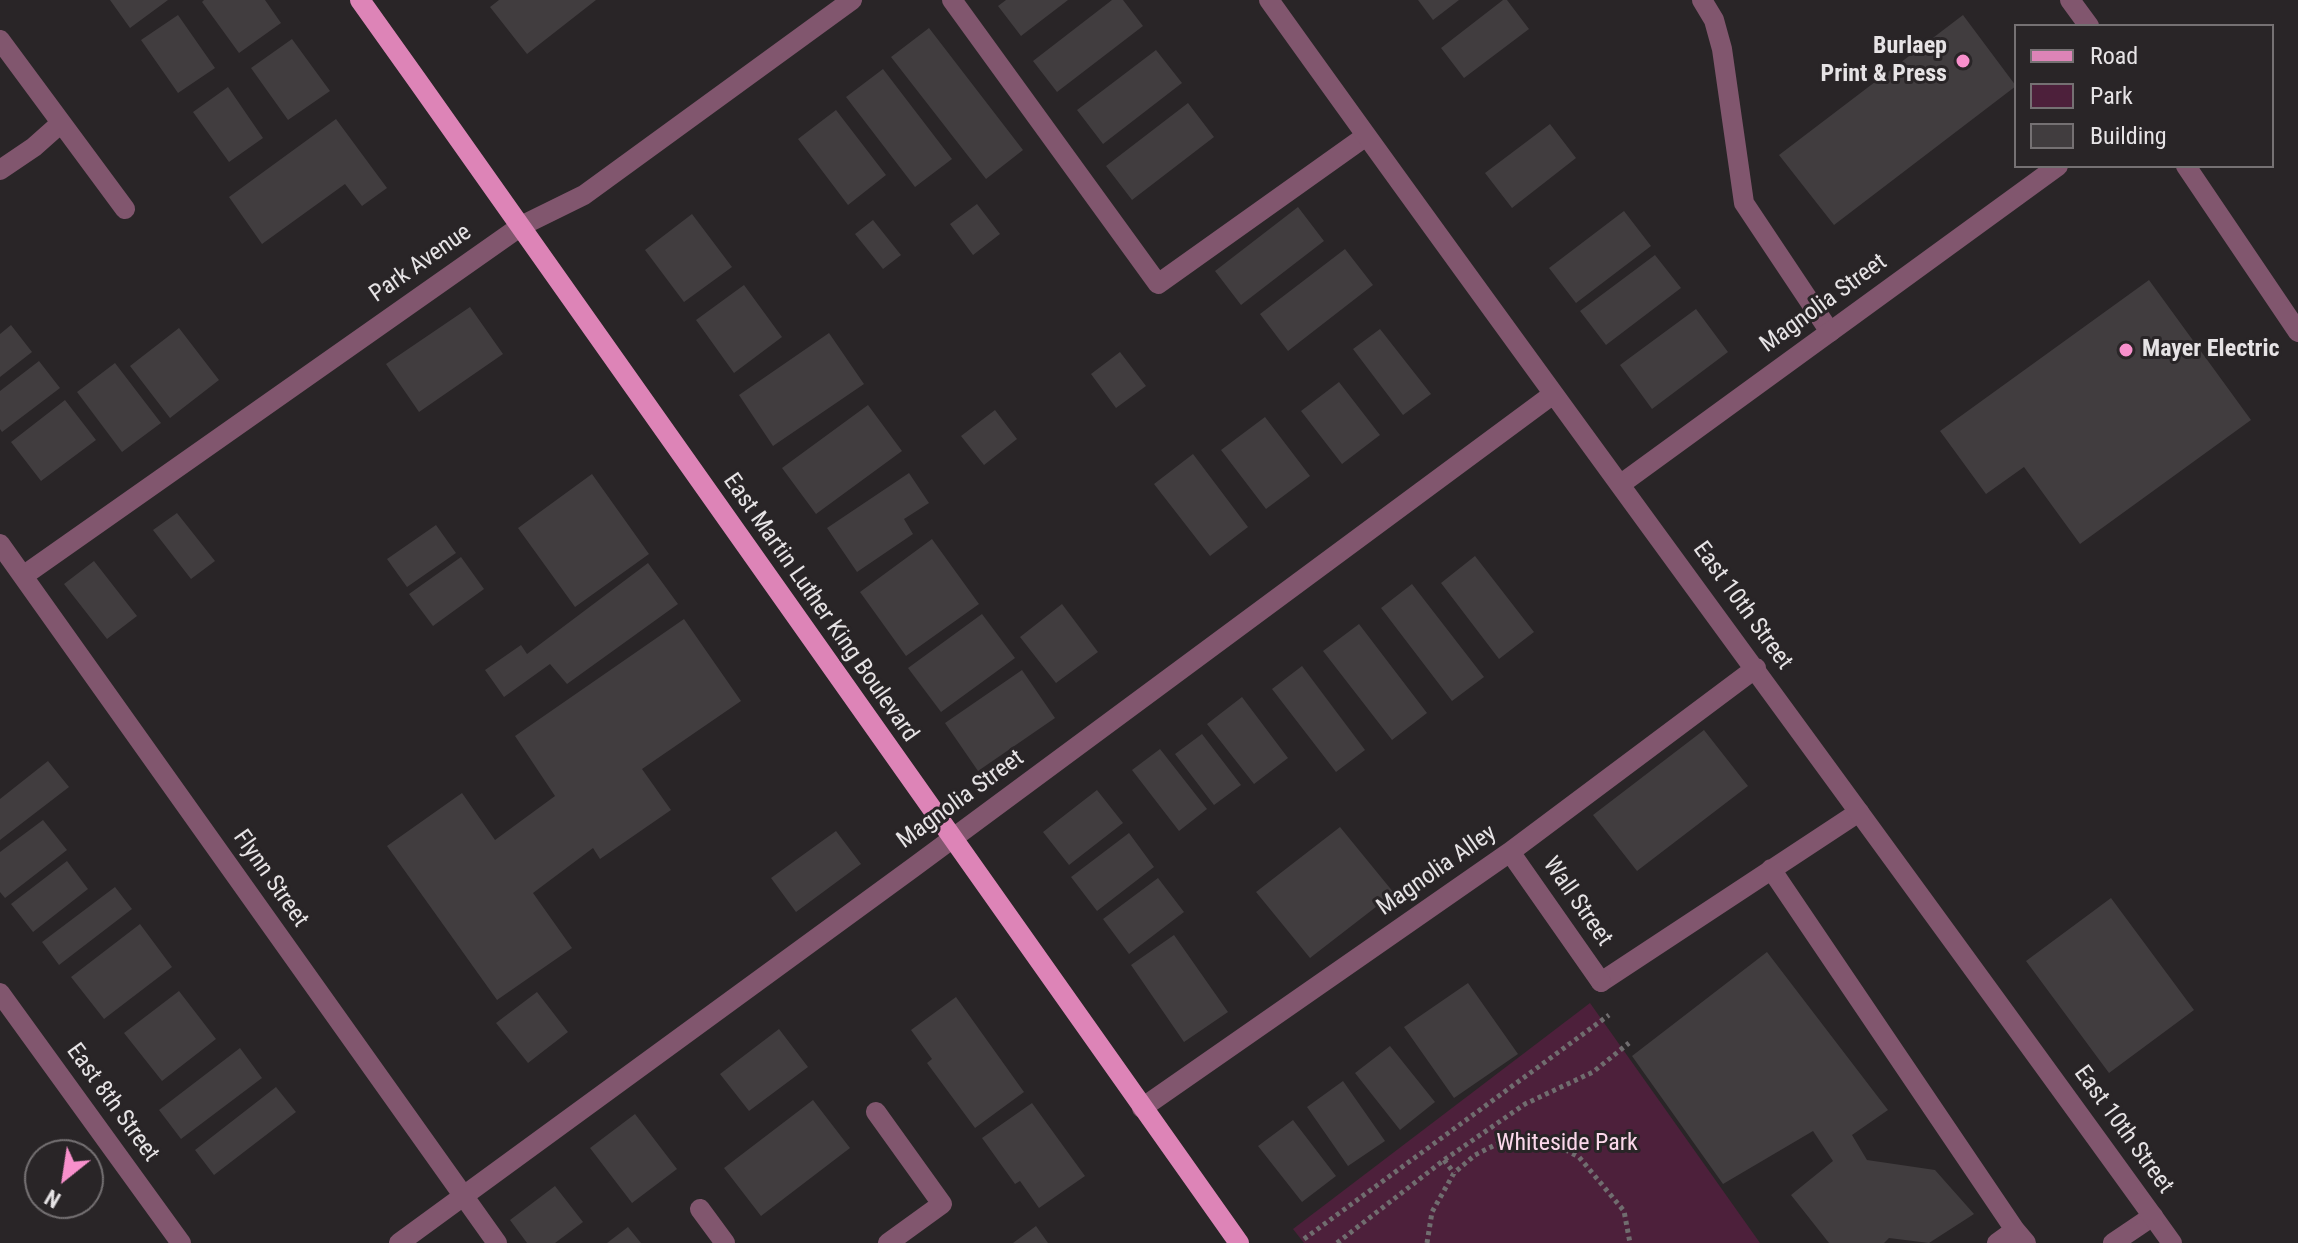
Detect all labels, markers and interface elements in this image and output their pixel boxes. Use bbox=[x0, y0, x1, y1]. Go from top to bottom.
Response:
legend bbox=[2014, 24, 2274, 168]
place label: Burlaep Print & Press bbox=[1821, 33, 1947, 89]
text: Road bbox=[2090, 42, 2138, 70]
marker: Burlaep Print & Press bbox=[1954, 52, 1972, 70]
text: Park bbox=[2090, 82, 2133, 110]
text: Building bbox=[2090, 122, 2167, 150]
street label: Park Avenue bbox=[365, 219, 477, 309]
street label: Magnolia Street bbox=[1755, 248, 1893, 360]
place label: Mayer Electric bbox=[2142, 336, 2280, 364]
marker: Mayer Electric bbox=[2117, 341, 2135, 359]
street label: East Martin Luther King Boulevard bbox=[716, 468, 924, 748]
street label: East 10th Street bbox=[1686, 536, 1798, 676]
street label: Magnolia Street bbox=[892, 744, 1030, 856]
street label: Magnolia Alley bbox=[1372, 819, 1502, 923]
street label: Flynn Street bbox=[226, 825, 314, 933]
street label: Wall Street bbox=[1536, 852, 1618, 952]
street label: East 8th Street bbox=[59, 1038, 165, 1168]
street label: East 10th Street bbox=[2067, 1060, 2179, 1200]
park label: Whiteside Park bbox=[1496, 1130, 1638, 1158]
north arrow bbox=[24, 1139, 104, 1219]
text: N bbox=[41, 1184, 65, 1213]

